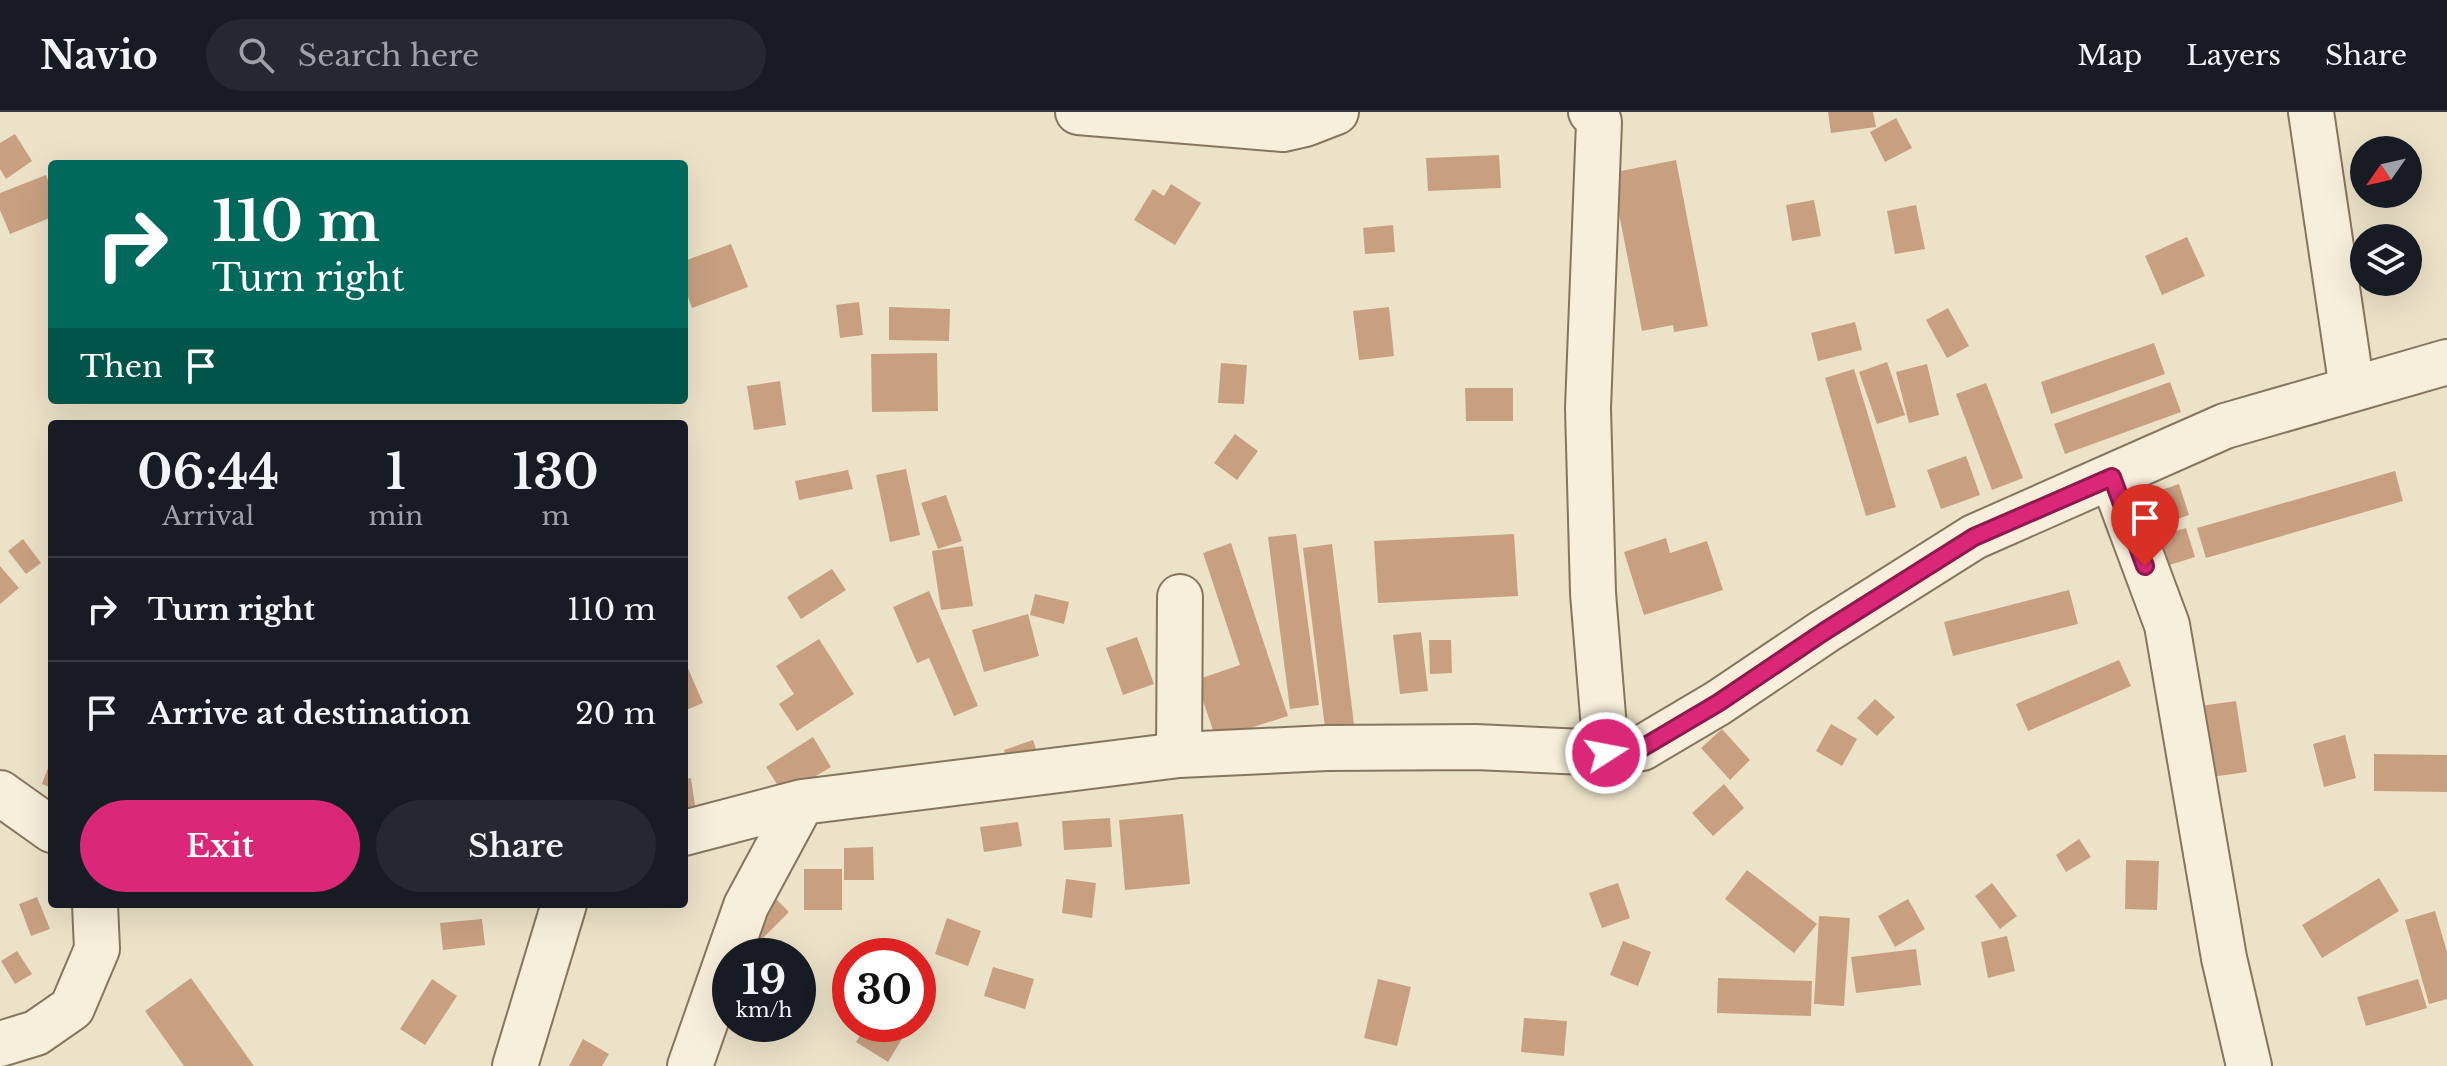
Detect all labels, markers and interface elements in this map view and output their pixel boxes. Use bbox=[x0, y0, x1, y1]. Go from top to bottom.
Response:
search box bbox=[206, 19, 766, 91]
text: Navio bbox=[40, 32, 158, 79]
icon: search bbox=[234, 33, 278, 77]
text: Search here bbox=[298, 37, 479, 74]
text: Map bbox=[2077, 38, 2142, 73]
text: Layers bbox=[2186, 38, 2281, 73]
text: Share bbox=[2325, 38, 2407, 73]
north arrow bbox=[2350, 136, 2422, 208]
map controls bbox=[2350, 136, 2422, 296]
text: 110 m bbox=[212, 187, 380, 256]
icon: right bbox=[80, 192, 184, 296]
button: layers bbox=[2350, 224, 2422, 296]
text: Turn right bbox=[212, 256, 405, 301]
icon: arrive bbox=[179, 344, 223, 388]
text: Then bbox=[80, 348, 163, 385]
text: 06:44 bbox=[137, 442, 279, 502]
text: 1 bbox=[385, 442, 406, 502]
text: 130 bbox=[512, 442, 599, 502]
pin bbox=[2111, 484, 2179, 566]
icon: arrive bbox=[2123, 496, 2167, 540]
text: Arrival bbox=[162, 500, 254, 532]
text: min bbox=[368, 500, 423, 532]
text: m bbox=[542, 500, 569, 532]
icon: right bbox=[80, 587, 124, 631]
text: Turn right bbox=[148, 591, 315, 628]
text: 110 m bbox=[567, 591, 656, 628]
icon: arrive bbox=[80, 691, 124, 735]
text: Arrive at destination bbox=[148, 695, 471, 732]
text: 20 m bbox=[575, 695, 656, 732]
position arrow bbox=[1564, 711, 1648, 795]
button: Exit bbox=[80, 800, 360, 892]
button: Share bbox=[376, 800, 656, 892]
speed limit sign: 30 bbox=[832, 938, 936, 1042]
text: 19 bbox=[742, 955, 786, 1005]
text: km/h bbox=[736, 998, 792, 1022]

